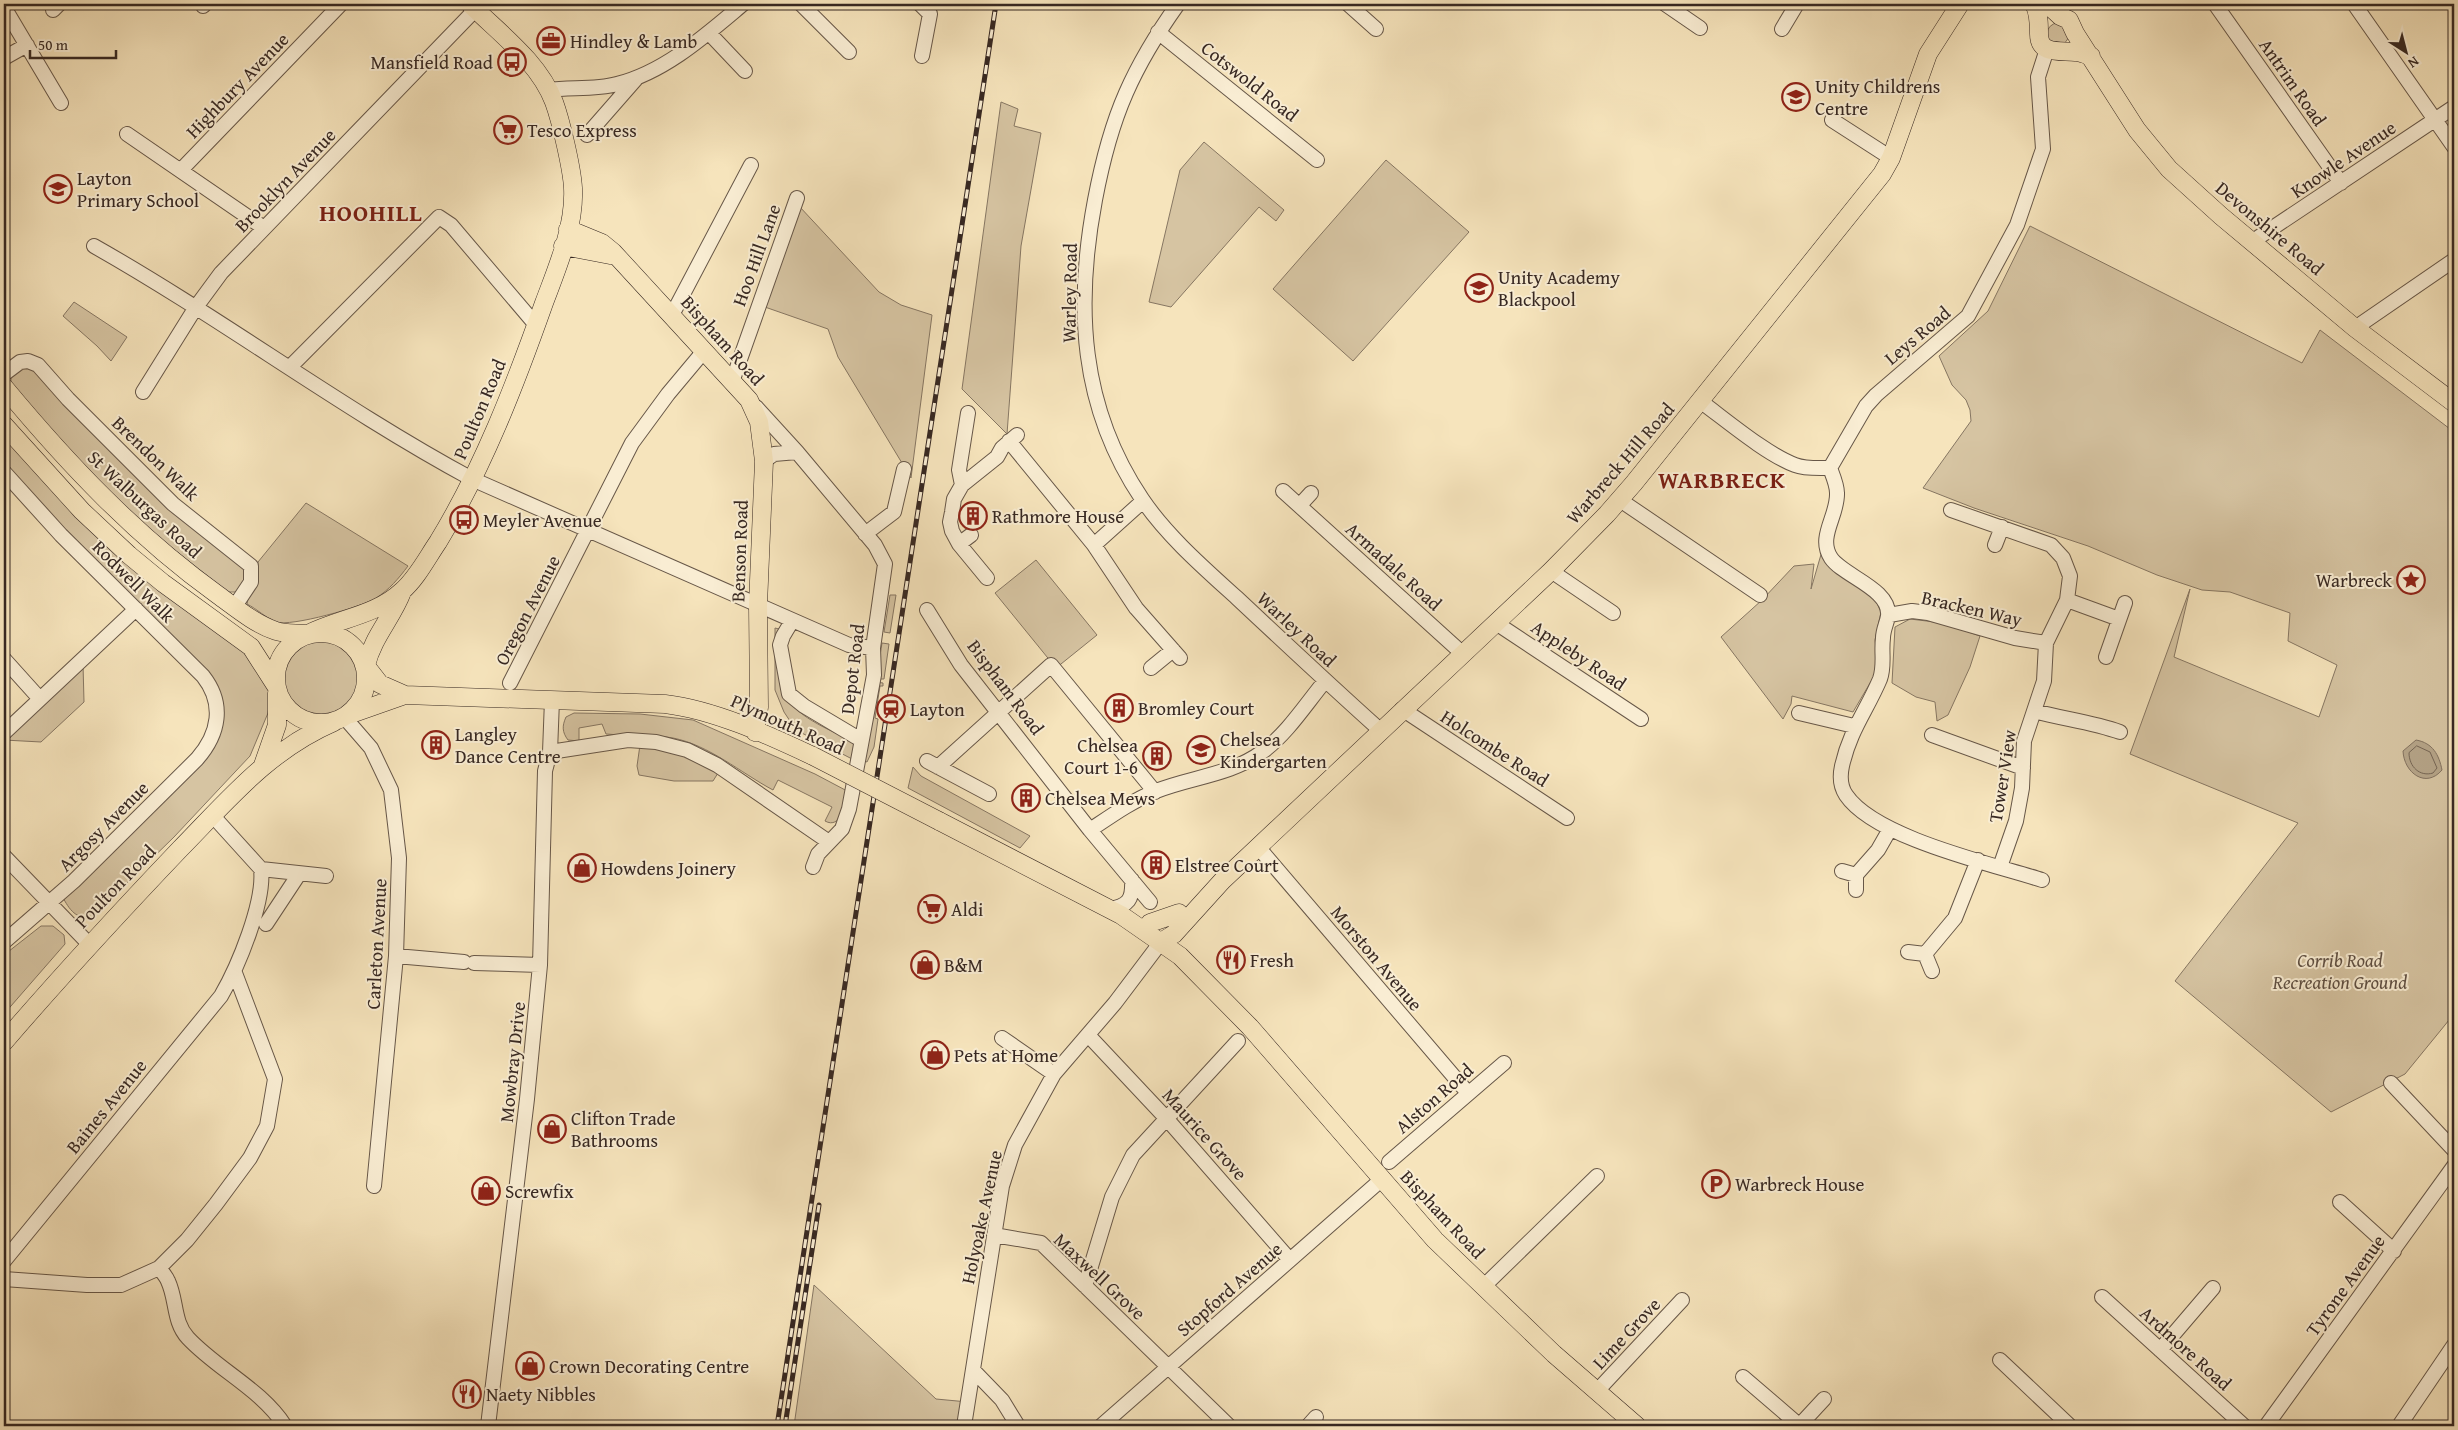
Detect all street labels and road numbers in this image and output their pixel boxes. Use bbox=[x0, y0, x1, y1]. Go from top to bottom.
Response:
street label: Highbury Avenue bbox=[179, 26, 295, 144]
street label: Antrim Road bbox=[2252, 32, 2334, 132]
street label: Cotswold Road bbox=[1195, 34, 1305, 128]
street label: Knowle Avenue bbox=[2285, 113, 2401, 205]
street label: Brooklyn Avenue bbox=[228, 122, 342, 238]
street label: Devonshire Road bbox=[2210, 174, 2331, 282]
street label: Hoo Hill Lane bbox=[725, 200, 787, 310]
street label: Warley Road bbox=[1054, 242, 1084, 343]
street label: Bispham Road bbox=[675, 289, 772, 392]
street label: Leys Road bbox=[1878, 298, 1957, 371]
street label: Poulton Road bbox=[445, 354, 513, 464]
street label: Warbreck Hill Road bbox=[1559, 395, 1681, 530]
street label: Brendon Walk bbox=[106, 409, 206, 507]
street label: St Walburgas Road bbox=[81, 443, 209, 565]
street label: Benson Road bbox=[723, 499, 755, 603]
street label: Armadale Road bbox=[1340, 515, 1449, 618]
street label: Rodwell Walk bbox=[86, 533, 182, 629]
street label: Oregon Avenue bbox=[487, 550, 567, 670]
street label: Bracken Way bbox=[1919, 583, 2026, 633]
street label: Warley Road bbox=[1251, 585, 1344, 674]
street label: Appleby Road bbox=[1526, 613, 1633, 698]
street label: Depot Road bbox=[833, 621, 872, 716]
street label: Bispham Road bbox=[961, 633, 1052, 741]
street label: Plymouth Road bbox=[727, 686, 850, 762]
street label: Holcombe Road bbox=[1435, 702, 1555, 794]
street label: Tower View bbox=[1981, 727, 2023, 824]
street label: Argosy Avenue bbox=[51, 774, 155, 878]
street label: Poulton Road bbox=[68, 837, 163, 934]
street label: Carleton Avenue bbox=[359, 878, 393, 1010]
street label: Morston Avenue bbox=[1324, 899, 1430, 1017]
street label: Mowbray Drive bbox=[492, 1000, 532, 1124]
street label: Baines Avenue bbox=[59, 1053, 153, 1159]
street label: Alston Road bbox=[1389, 1056, 1480, 1140]
street label: Maurice Grove bbox=[1156, 1082, 1254, 1186]
street label: Holyoake Avenue bbox=[953, 1147, 1009, 1287]
street label: Bispham Road bbox=[1394, 1163, 1492, 1265]
street label: Maxwell Grove bbox=[1048, 1226, 1152, 1326]
street label: Tyrone Avenue bbox=[2299, 1228, 2391, 1342]
street label: Stopford Avenue bbox=[1170, 1235, 1288, 1343]
street label: Lime Grove bbox=[1585, 1291, 1667, 1375]
street label: Ardmore Road bbox=[2134, 1299, 2239, 1397]

